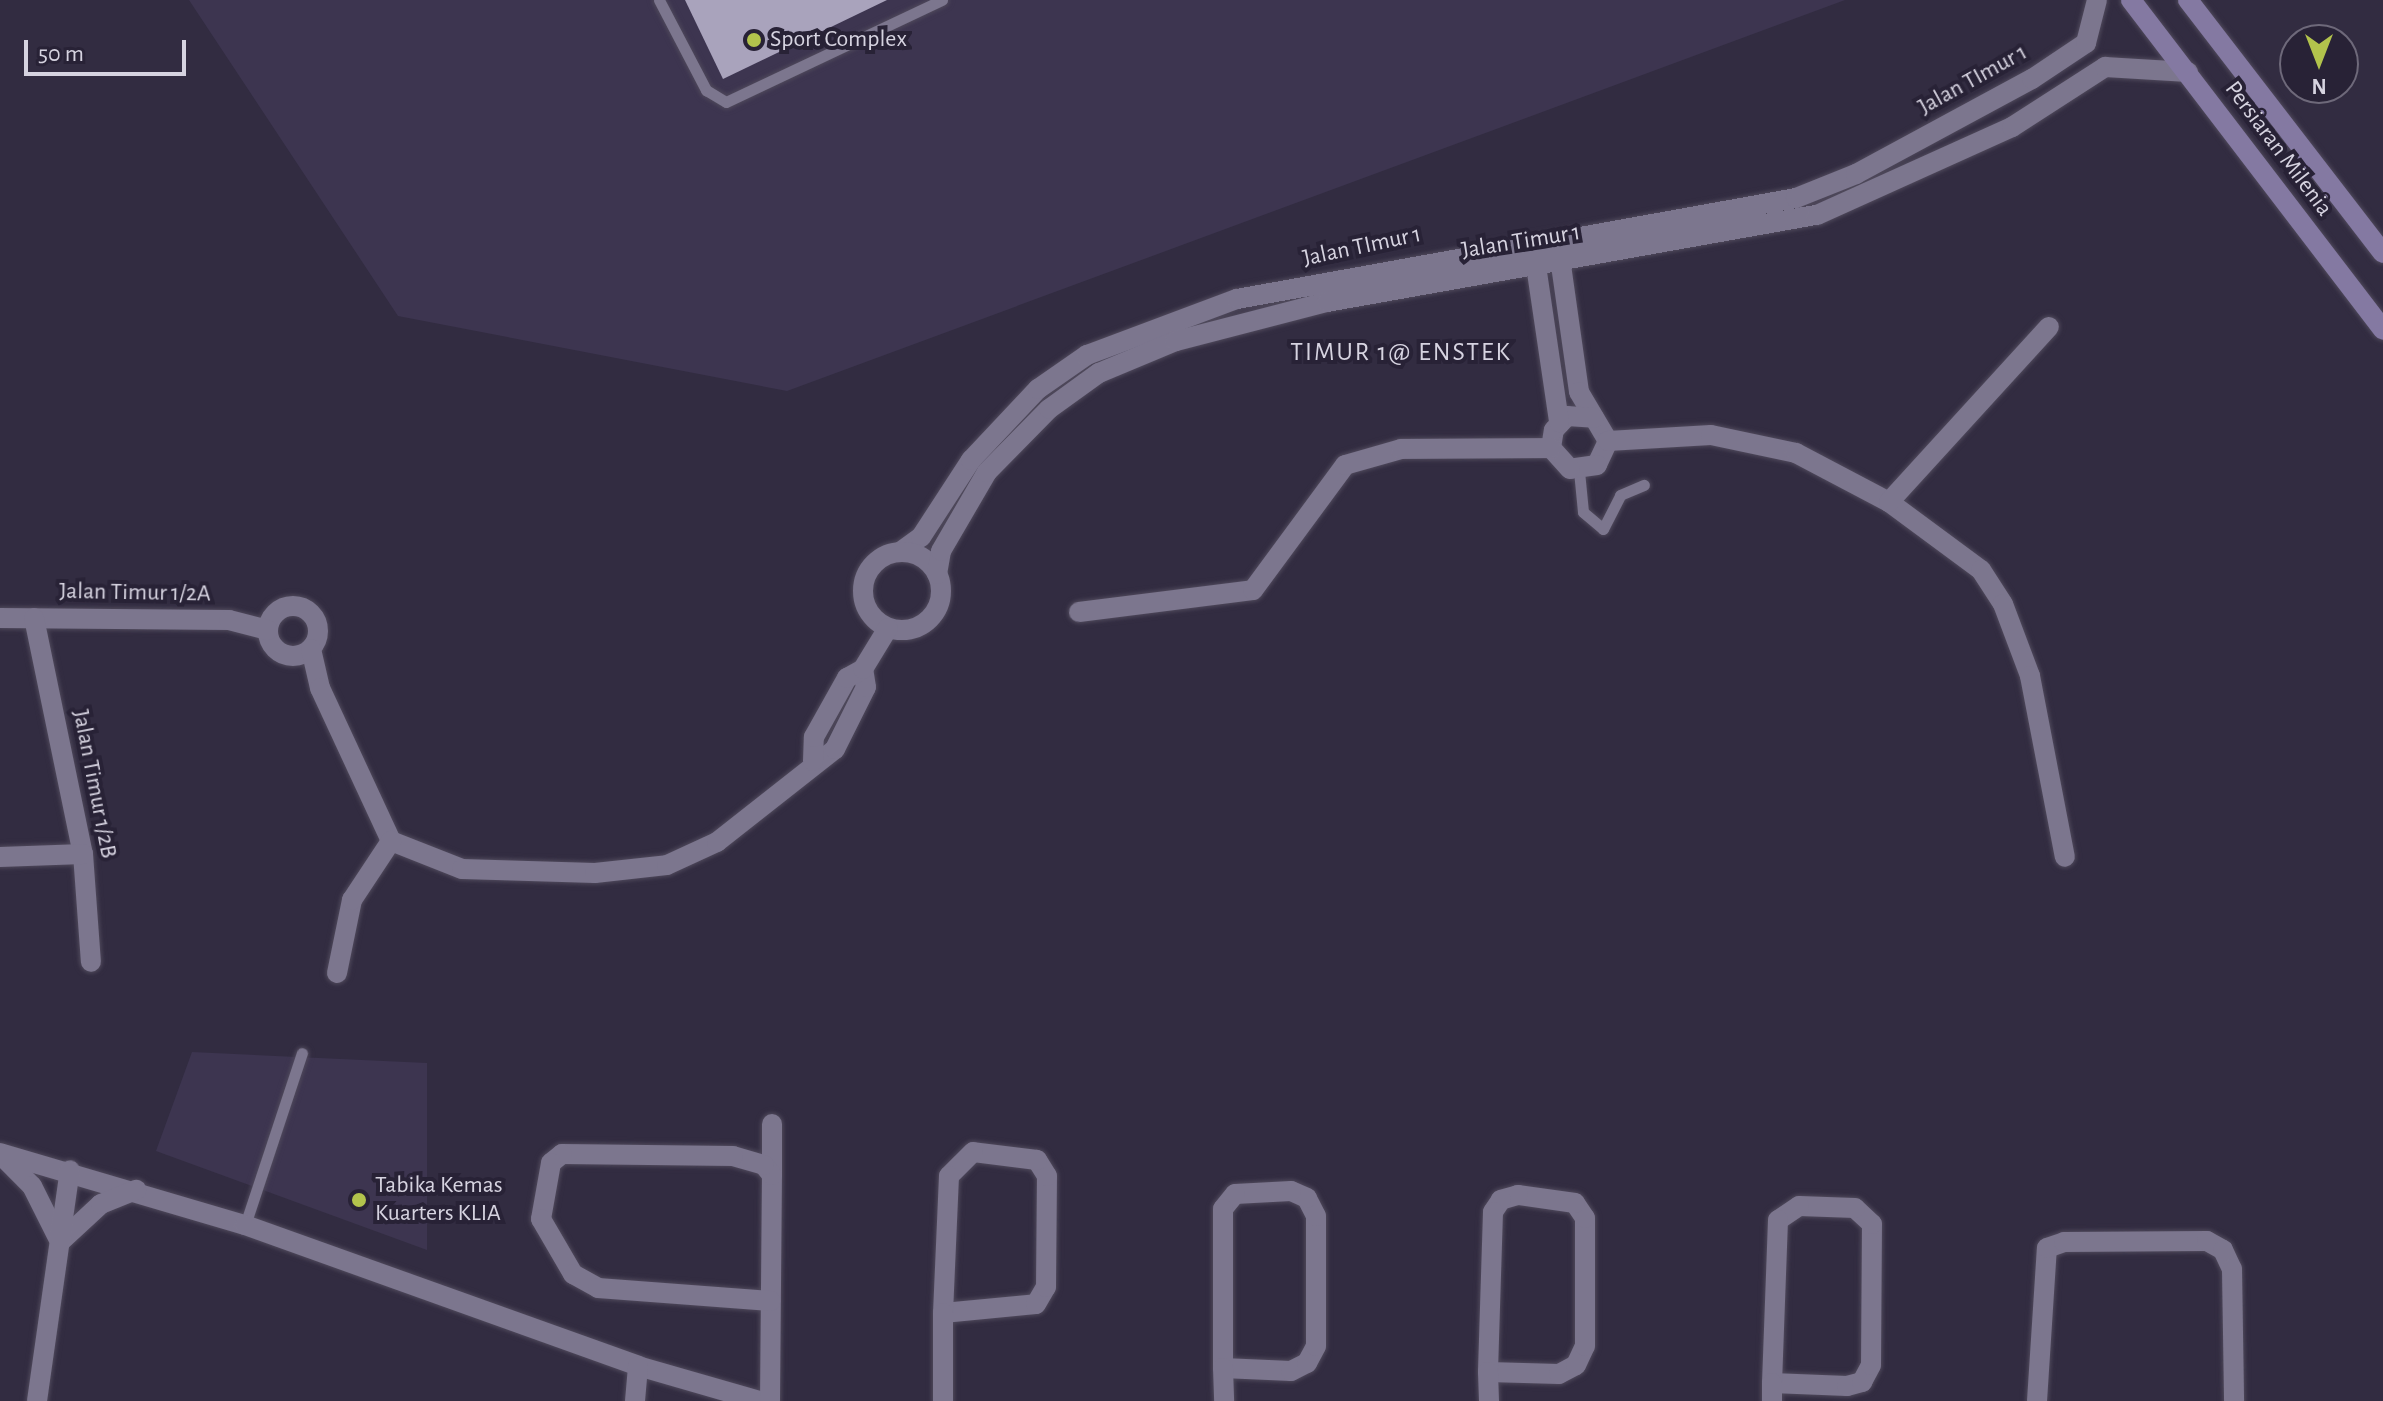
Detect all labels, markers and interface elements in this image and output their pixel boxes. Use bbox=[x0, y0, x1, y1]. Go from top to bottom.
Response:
scale bar bbox=[28, 24, 190, 74]
north arrow bbox=[2279, 24, 2359, 104]
place label: Sport Complex bbox=[770, 26, 907, 54]
marker: Sport Complex bbox=[745, 31, 763, 49]
street label: Jalan TImur 1 bbox=[1913, 38, 2033, 122]
text: 50 m bbox=[38, 42, 84, 66]
text: N bbox=[2311, 75, 2327, 97]
street label: Persiaran Milenia bbox=[2218, 76, 2338, 222]
street label: Jalan Timur 1 bbox=[1460, 218, 1582, 266]
street label: Jalan TImur 1 bbox=[1300, 220, 1424, 274]
district label: TIMUR 1@ ENSTEK bbox=[1290, 337, 1512, 369]
street label: Jalan Timur 1/2A bbox=[59, 577, 211, 609]
street label: Jalan Timur 1/2B bbox=[65, 707, 123, 861]
place label: Tabika Kemas Kuarters KLIA bbox=[375, 1172, 503, 1228]
marker: Tabika Kemas Kuarters KLIA bbox=[350, 1191, 368, 1209]

